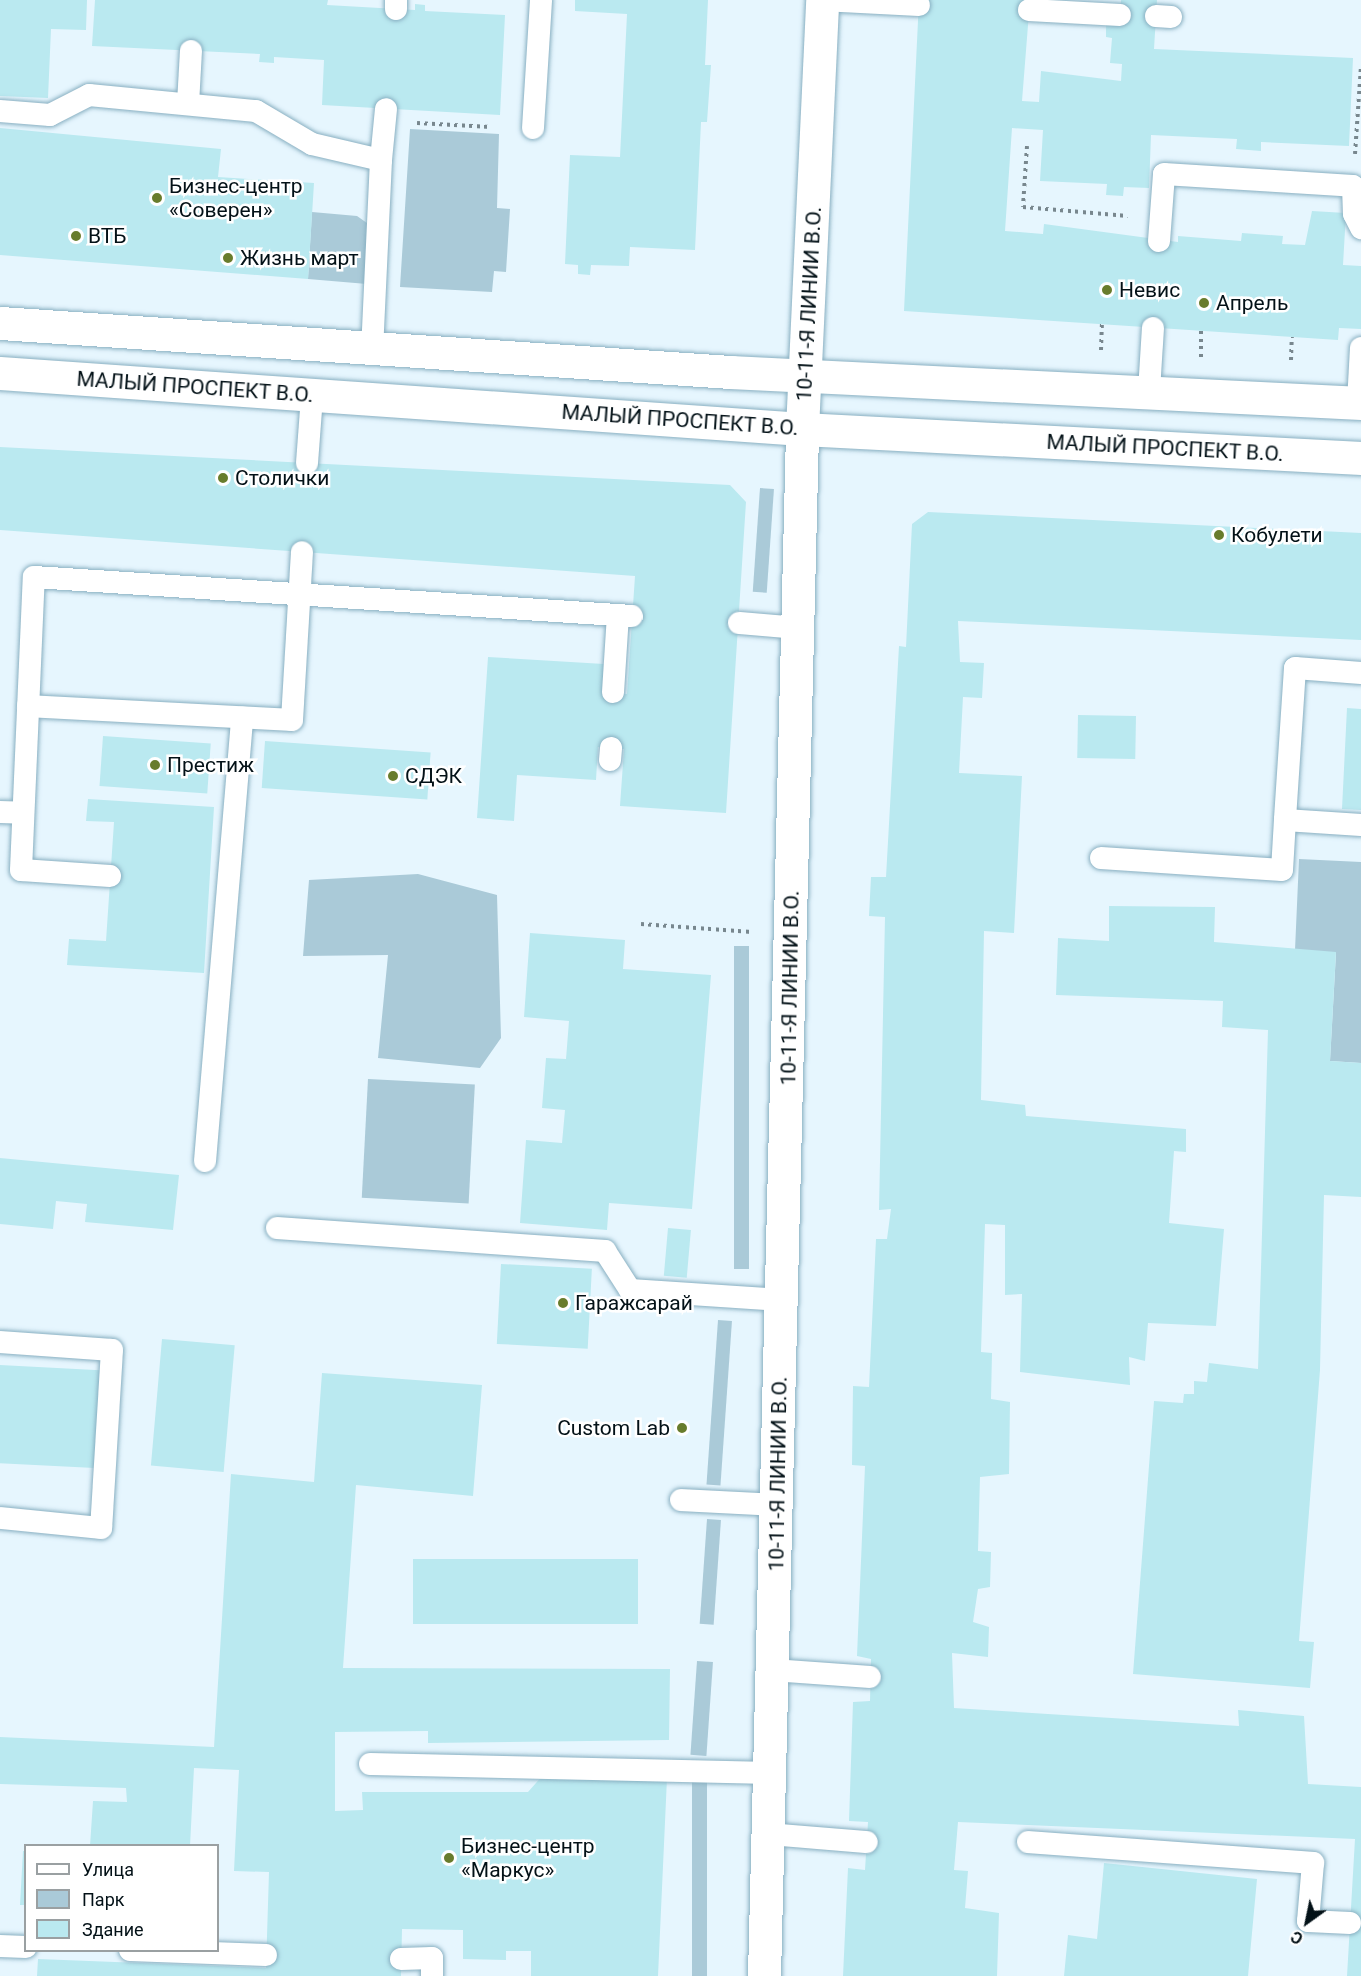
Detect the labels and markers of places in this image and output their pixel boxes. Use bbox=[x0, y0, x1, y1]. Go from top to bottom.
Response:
place label: Бизнес-центр «Соверен» bbox=[169, 173, 303, 223]
marker: Бизнес-центр «Соверен» bbox=[150, 191, 164, 205]
place label: ВТБ bbox=[88, 223, 127, 249]
marker: ВТБ bbox=[69, 229, 83, 243]
place label: Жизнь март bbox=[240, 245, 359, 271]
marker: Жизнь март bbox=[221, 251, 235, 265]
place label: Невис bbox=[1119, 277, 1180, 303]
marker: Невис bbox=[1100, 283, 1114, 297]
place label: Апрель bbox=[1216, 290, 1288, 316]
marker: Апрель bbox=[1197, 296, 1211, 310]
place label: Столички bbox=[235, 465, 329, 491]
marker: Столички bbox=[216, 471, 230, 485]
place label: Кобулети bbox=[1231, 522, 1323, 548]
marker: Кобулети bbox=[1212, 528, 1226, 542]
place label: Престиж bbox=[167, 752, 254, 778]
marker: Престиж bbox=[148, 758, 162, 772]
place label: СДЭК bbox=[405, 763, 462, 789]
marker: СДЭК bbox=[386, 769, 400, 783]
place label: Гаражсарай bbox=[575, 1290, 693, 1316]
marker: Гаражсарай bbox=[556, 1296, 570, 1310]
place label: Custom Lab bbox=[557, 1415, 670, 1441]
marker: Custom Lab bbox=[675, 1421, 689, 1435]
place label: Бизнес-центр «Маркус» bbox=[461, 1833, 595, 1883]
marker: Бизнес-центр «Маркус» bbox=[442, 1851, 456, 1865]

